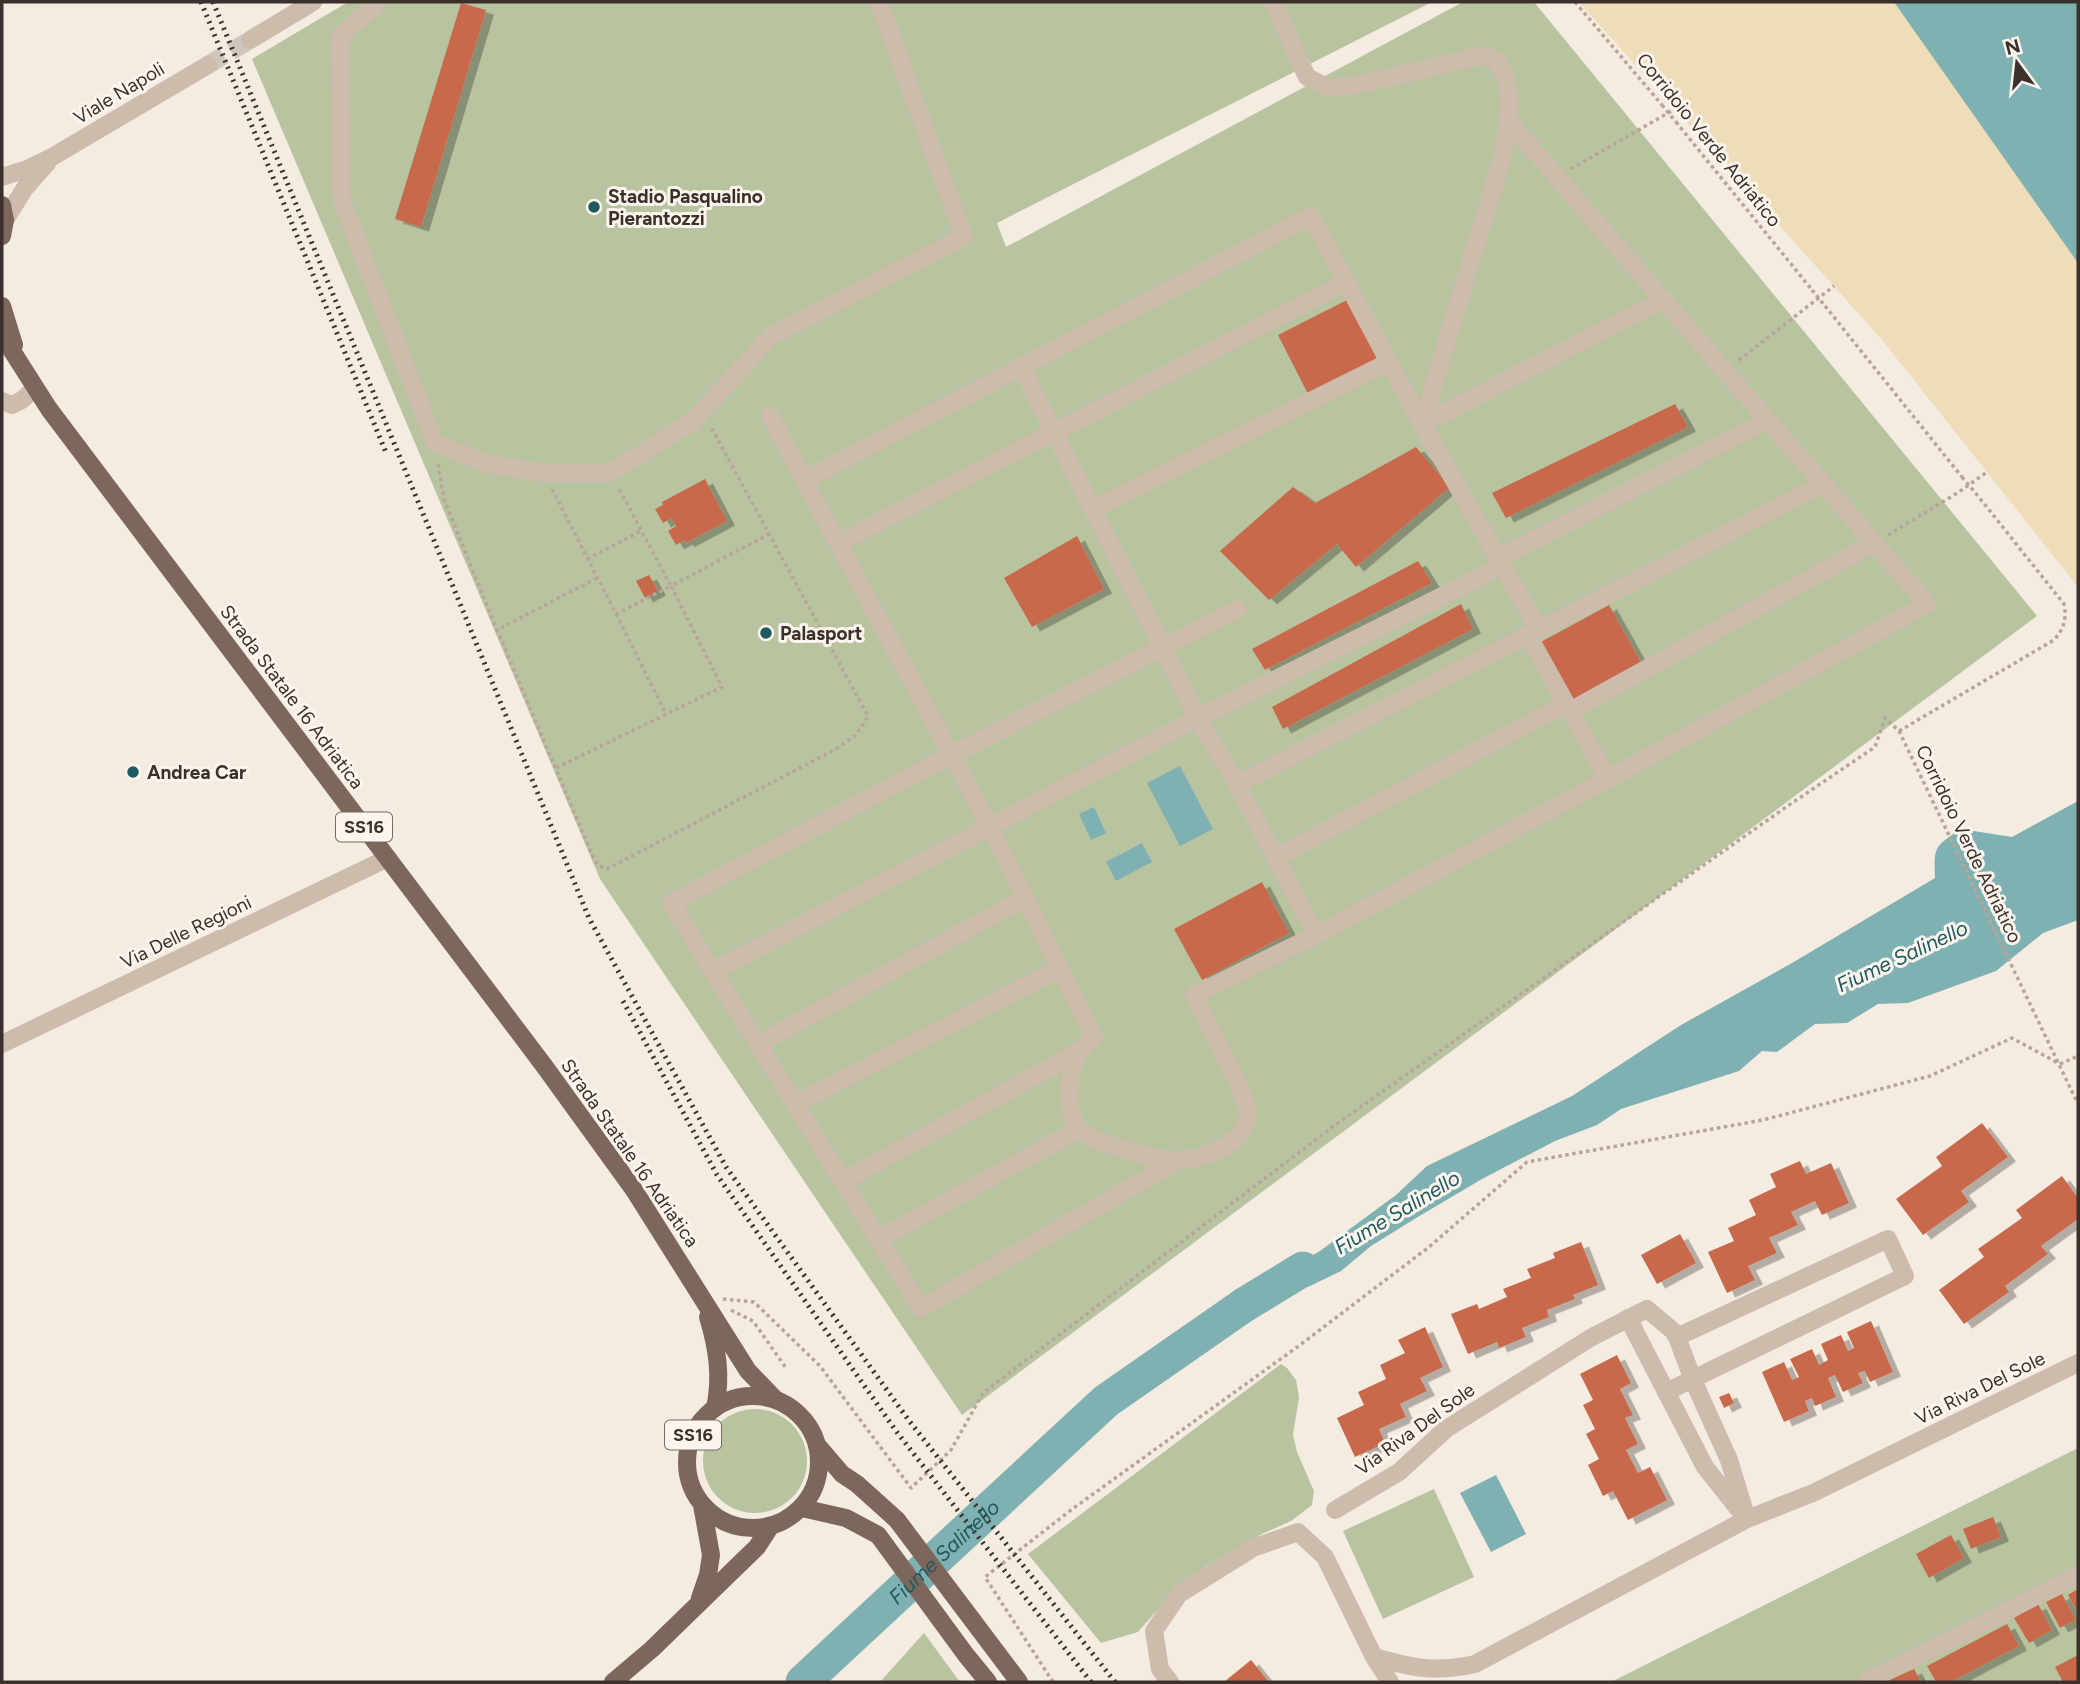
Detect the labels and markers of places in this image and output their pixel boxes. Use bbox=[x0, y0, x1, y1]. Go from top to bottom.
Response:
place label: Stadio Pasqualino Pierantozzi bbox=[608, 185, 763, 230]
marker: Stadio Pasqualino Pierantozzi bbox=[586, 199, 602, 215]
place label: Palasport bbox=[780, 622, 863, 645]
marker: Palasport bbox=[758, 625, 774, 641]
place label: Andrea Car bbox=[147, 761, 246, 784]
marker: Andrea Car bbox=[125, 764, 141, 780]

